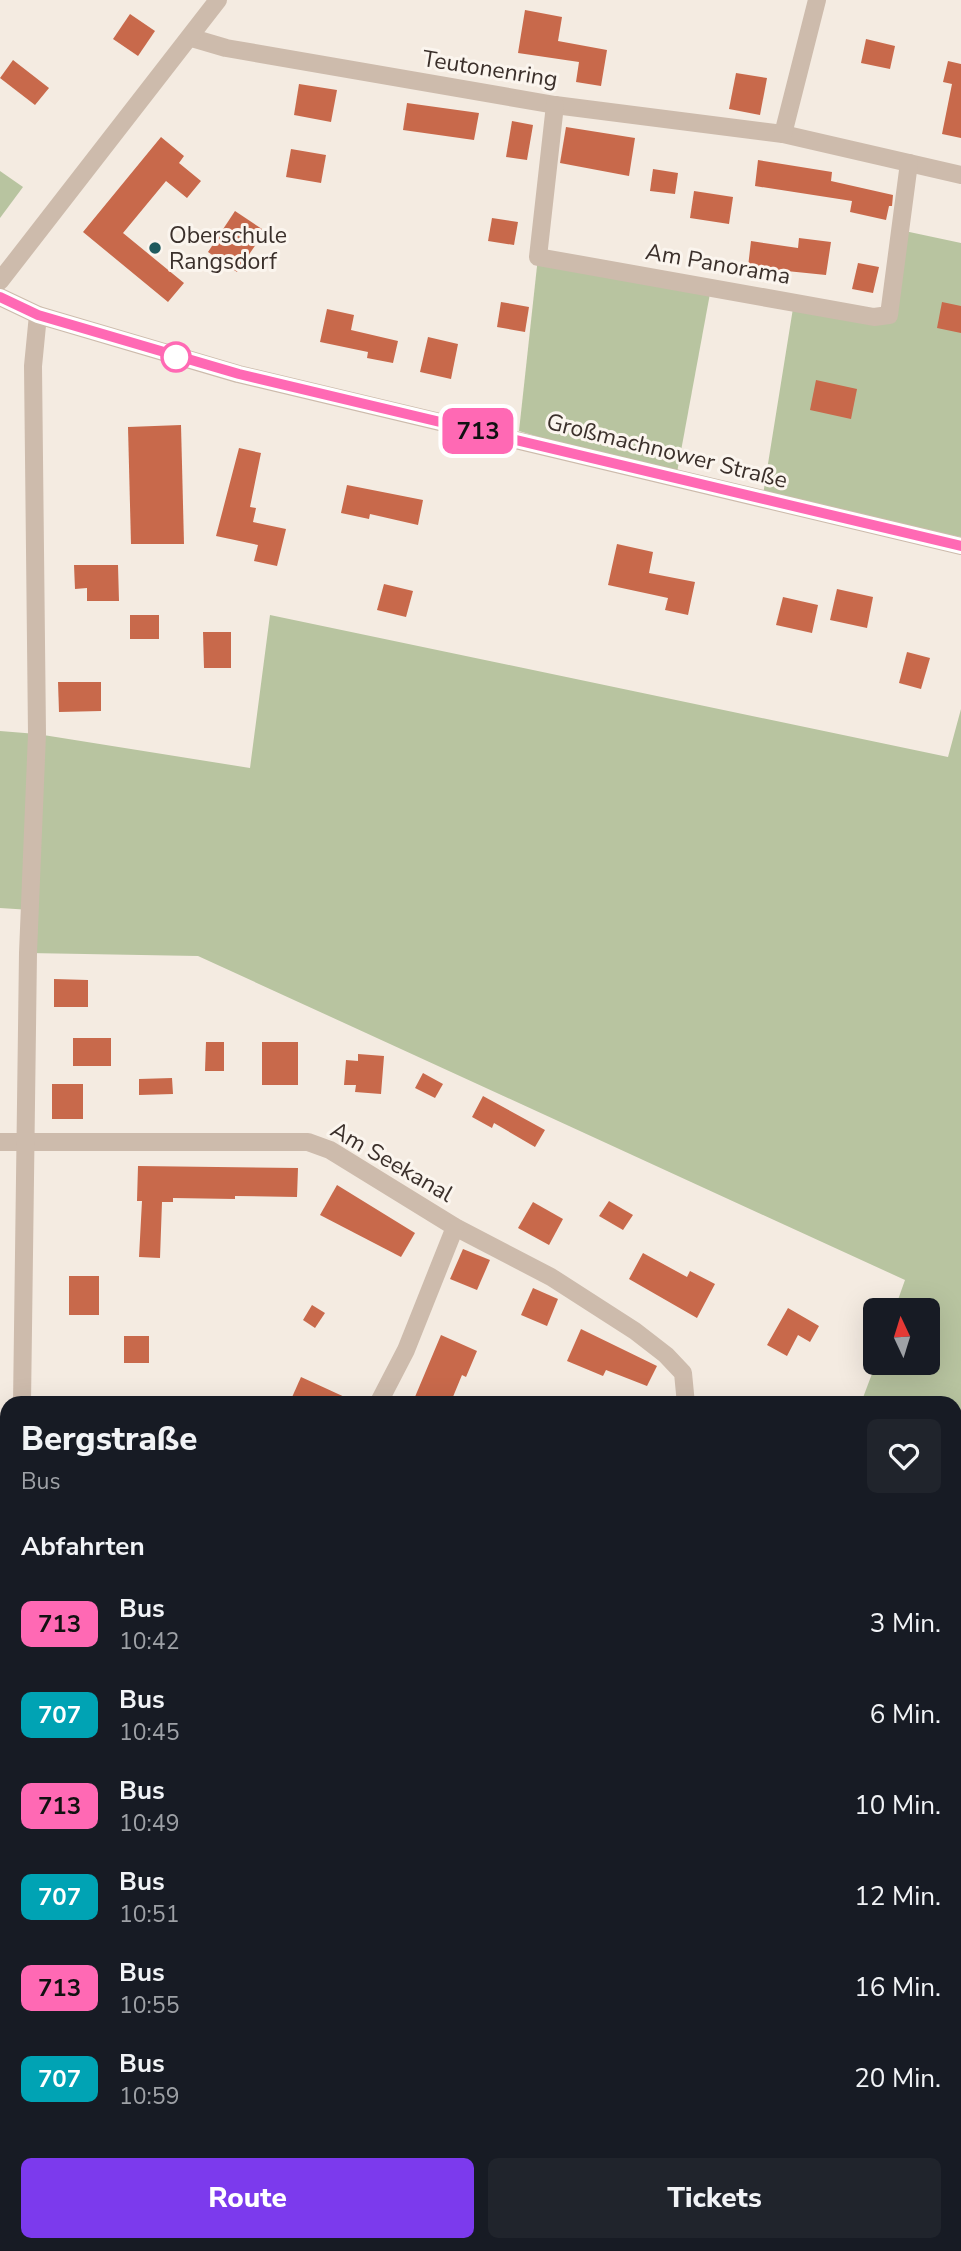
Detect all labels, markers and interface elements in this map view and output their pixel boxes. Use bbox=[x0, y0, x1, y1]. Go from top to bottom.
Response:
street label: Teutonenring bbox=[420, 43, 560, 95]
place label: Oberschule Rangsdorf bbox=[169, 220, 287, 277]
street label: Am Panorama bbox=[643, 236, 793, 292]
marker: Oberschule Rangsdorf bbox=[147, 240, 163, 256]
unlabelled marker bbox=[161, 342, 191, 372]
street label: Großmachnower Straße bbox=[543, 406, 791, 496]
line badge: 713 bbox=[438, 408, 518, 454]
text: 713 bbox=[456, 415, 500, 447]
street label: Am Seekanal bbox=[325, 1114, 459, 1210]
north arrow bbox=[863, 1298, 940, 1376]
map controls bbox=[863, 1298, 940, 1375]
text: Bergstraße bbox=[21, 1417, 197, 1462]
button: heart bbox=[867, 1419, 941, 1493]
text: Bus bbox=[21, 1466, 61, 1497]
text: Abfahrten bbox=[21, 1529, 145, 1564]
text: Bus bbox=[119, 1591, 165, 1626]
text: 3 Min. bbox=[870, 1606, 941, 1641]
text: 713 bbox=[38, 1608, 81, 1640]
text: 10:42 bbox=[119, 1626, 179, 1657]
text: Bus bbox=[119, 1682, 165, 1717]
text: 6 Min. bbox=[870, 1697, 941, 1732]
text: 707 bbox=[38, 1699, 81, 1731]
text: 10:45 bbox=[119, 1717, 179, 1748]
text: Bus bbox=[119, 1773, 165, 1808]
text: 10 Min. bbox=[854, 1788, 941, 1823]
text: 713 bbox=[38, 1790, 81, 1822]
text: 10:49 bbox=[119, 1808, 179, 1839]
text: Bus bbox=[119, 1864, 165, 1899]
text: 12 Min. bbox=[854, 1879, 941, 1914]
text: 707 bbox=[38, 1881, 81, 1913]
text: 10:51 bbox=[119, 1899, 179, 1930]
text: Bus bbox=[119, 1955, 165, 1990]
text: 16 Min. bbox=[854, 1970, 941, 2005]
text: 713 bbox=[38, 1972, 81, 2004]
text: 10:55 bbox=[119, 1990, 179, 2021]
text: Bus bbox=[119, 2046, 165, 2081]
text: 20 Min. bbox=[854, 2061, 941, 2096]
text: 707 bbox=[38, 2063, 81, 2095]
text: 10:59 bbox=[119, 2081, 179, 2112]
button: Route bbox=[21, 2158, 474, 2238]
button: Tickets bbox=[488, 2158, 941, 2238]

